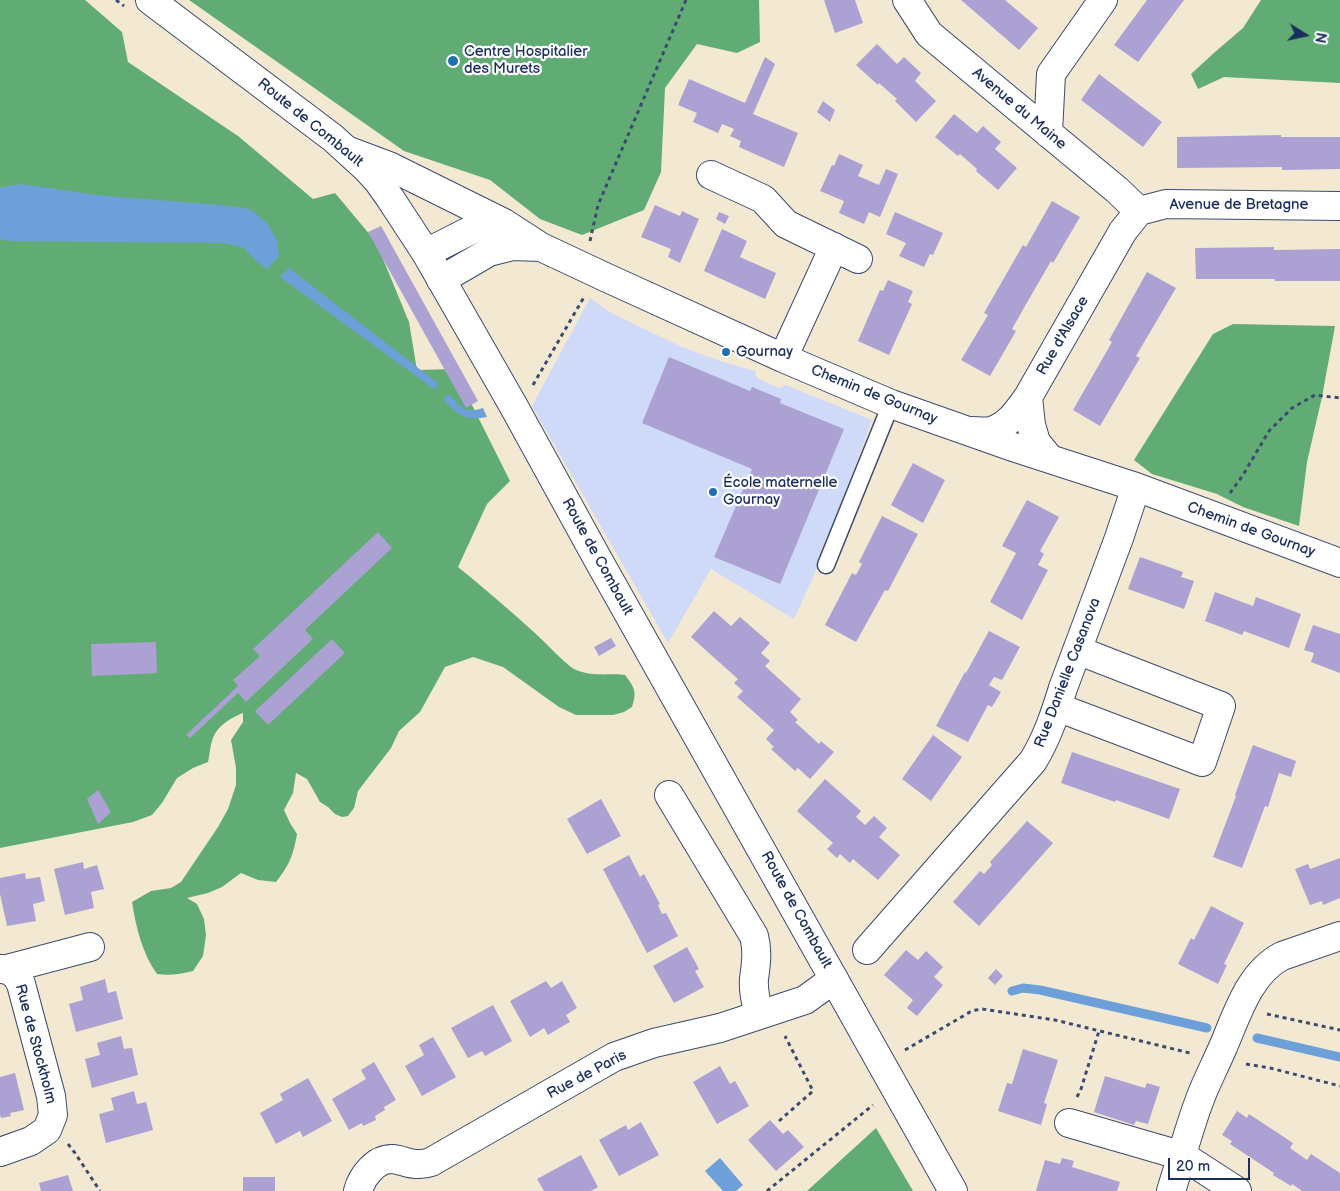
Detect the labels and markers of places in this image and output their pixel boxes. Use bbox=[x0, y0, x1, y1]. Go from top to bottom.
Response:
place label: Centre Hospitalier des Murets bbox=[464, 43, 588, 78]
marker: Centre Hospitalier des Murets bbox=[446, 54, 460, 68]
place label: Gournay bbox=[736, 343, 793, 361]
marker: Gournay bbox=[720, 346, 732, 358]
place label: École maternelle Gournay bbox=[723, 474, 837, 509]
marker: École maternelle Gournay bbox=[707, 486, 719, 498]

